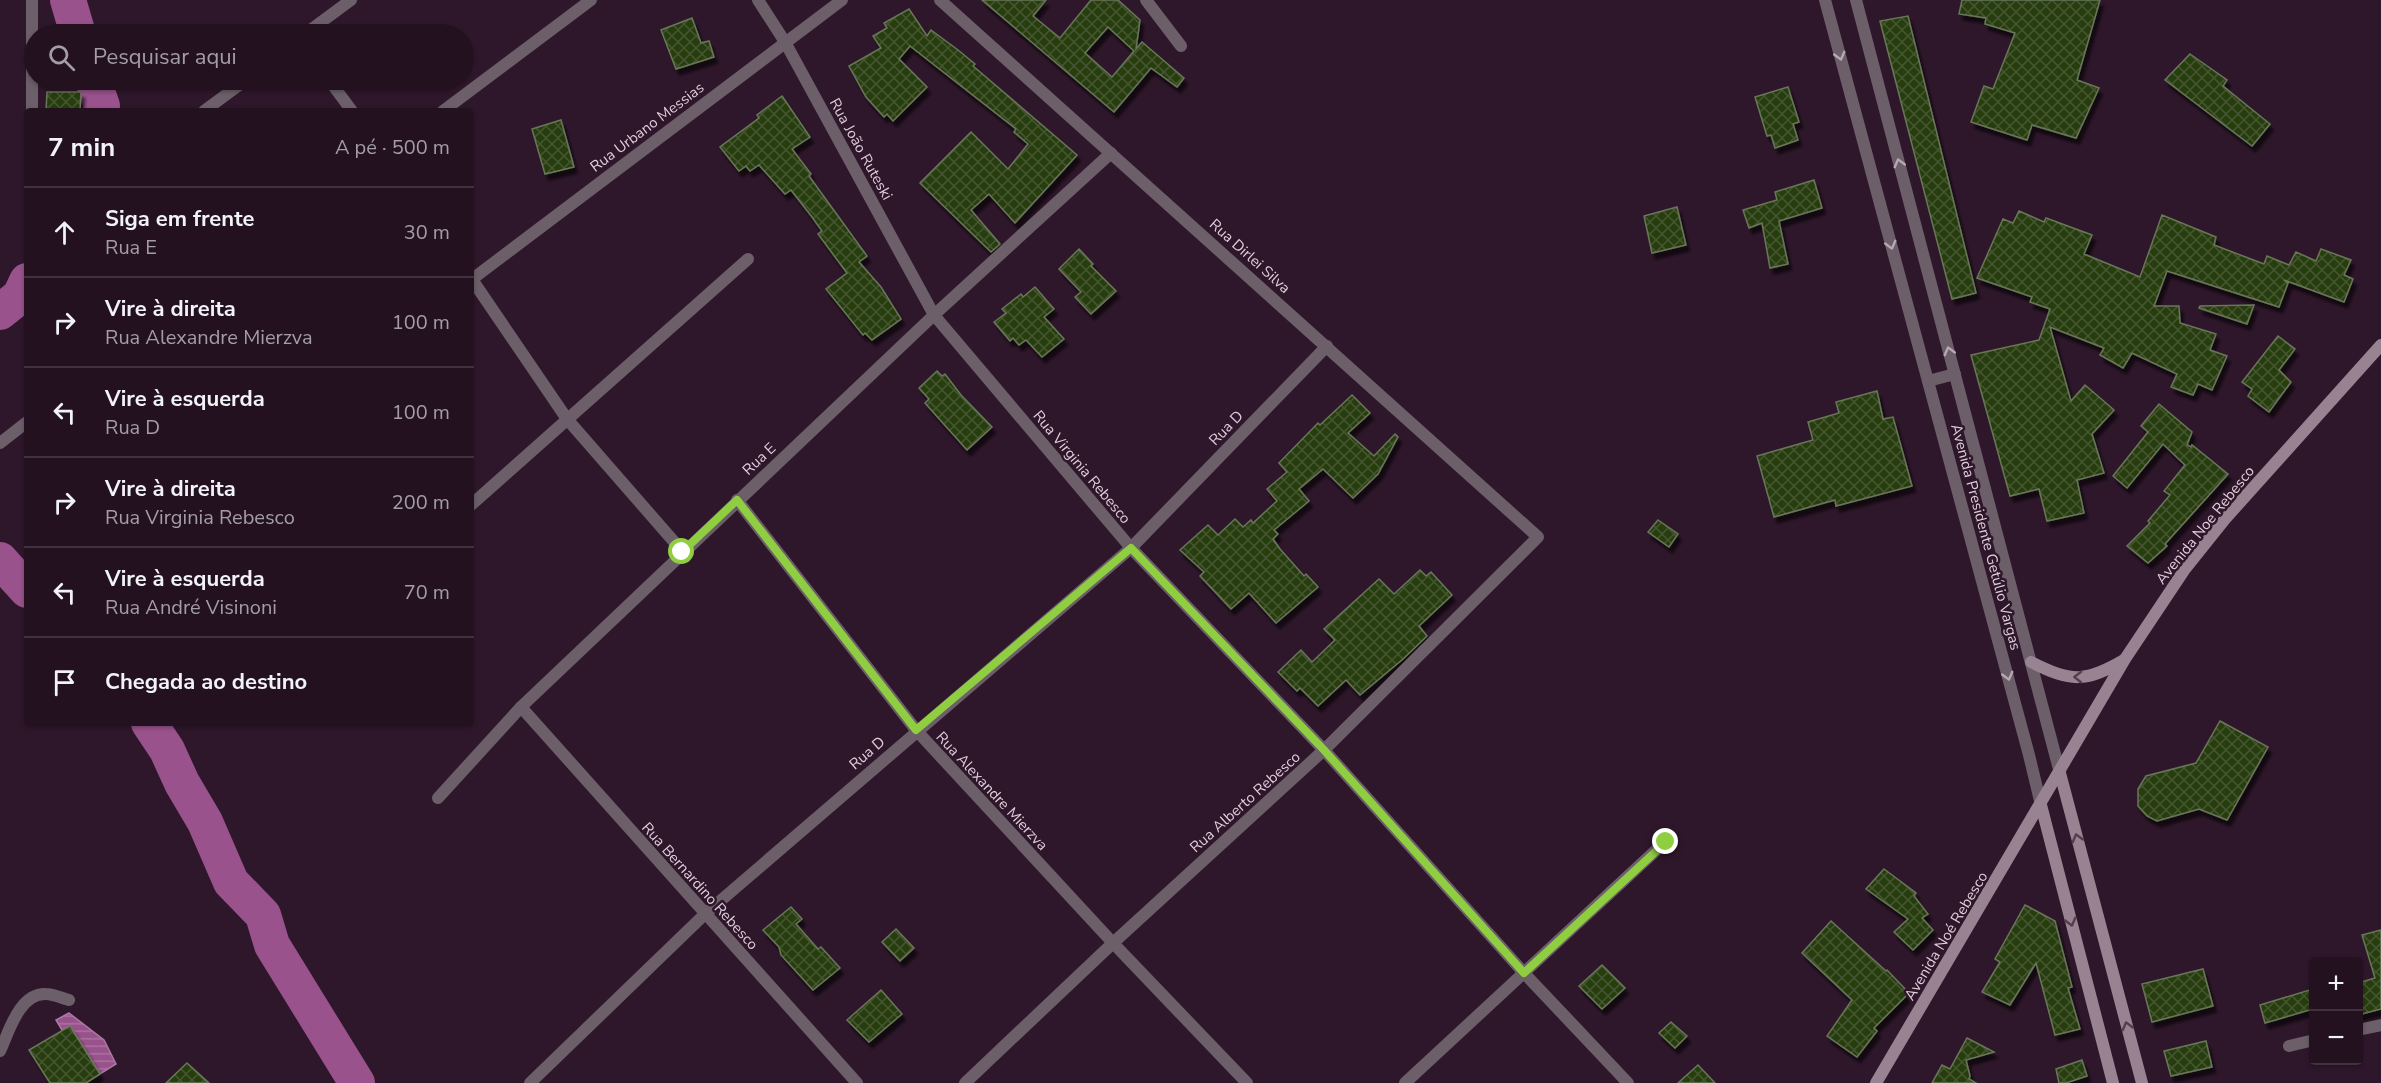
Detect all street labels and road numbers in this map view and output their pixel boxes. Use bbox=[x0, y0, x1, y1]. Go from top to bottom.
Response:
street label: Rua Urbano Messias bbox=[586, 78, 708, 176]
street label: Rua João Ruteski bbox=[825, 95, 897, 203]
street label: Rua Dirlei Silva bbox=[1205, 214, 1295, 298]
street label: Rua Virginia Rebesco bbox=[1029, 406, 1135, 528]
street label: Rua D bbox=[1204, 406, 1248, 450]
street label: Avenida Presidente Getúlio Vargas bbox=[1946, 422, 2026, 652]
street label: Rua E bbox=[738, 438, 780, 480]
street label: Avenida Noe Rebesco bbox=[2151, 462, 2259, 588]
street label: Rua Alexandre Mierzva bbox=[932, 727, 1052, 855]
street label: Rua D bbox=[845, 732, 889, 774]
street label: Rua Alberto Rebesco bbox=[1185, 747, 1305, 857]
street label: Rua Bernardino Rebesco bbox=[637, 818, 763, 954]
street label: Avenida Noé Rebesco bbox=[1900, 868, 1992, 1004]

